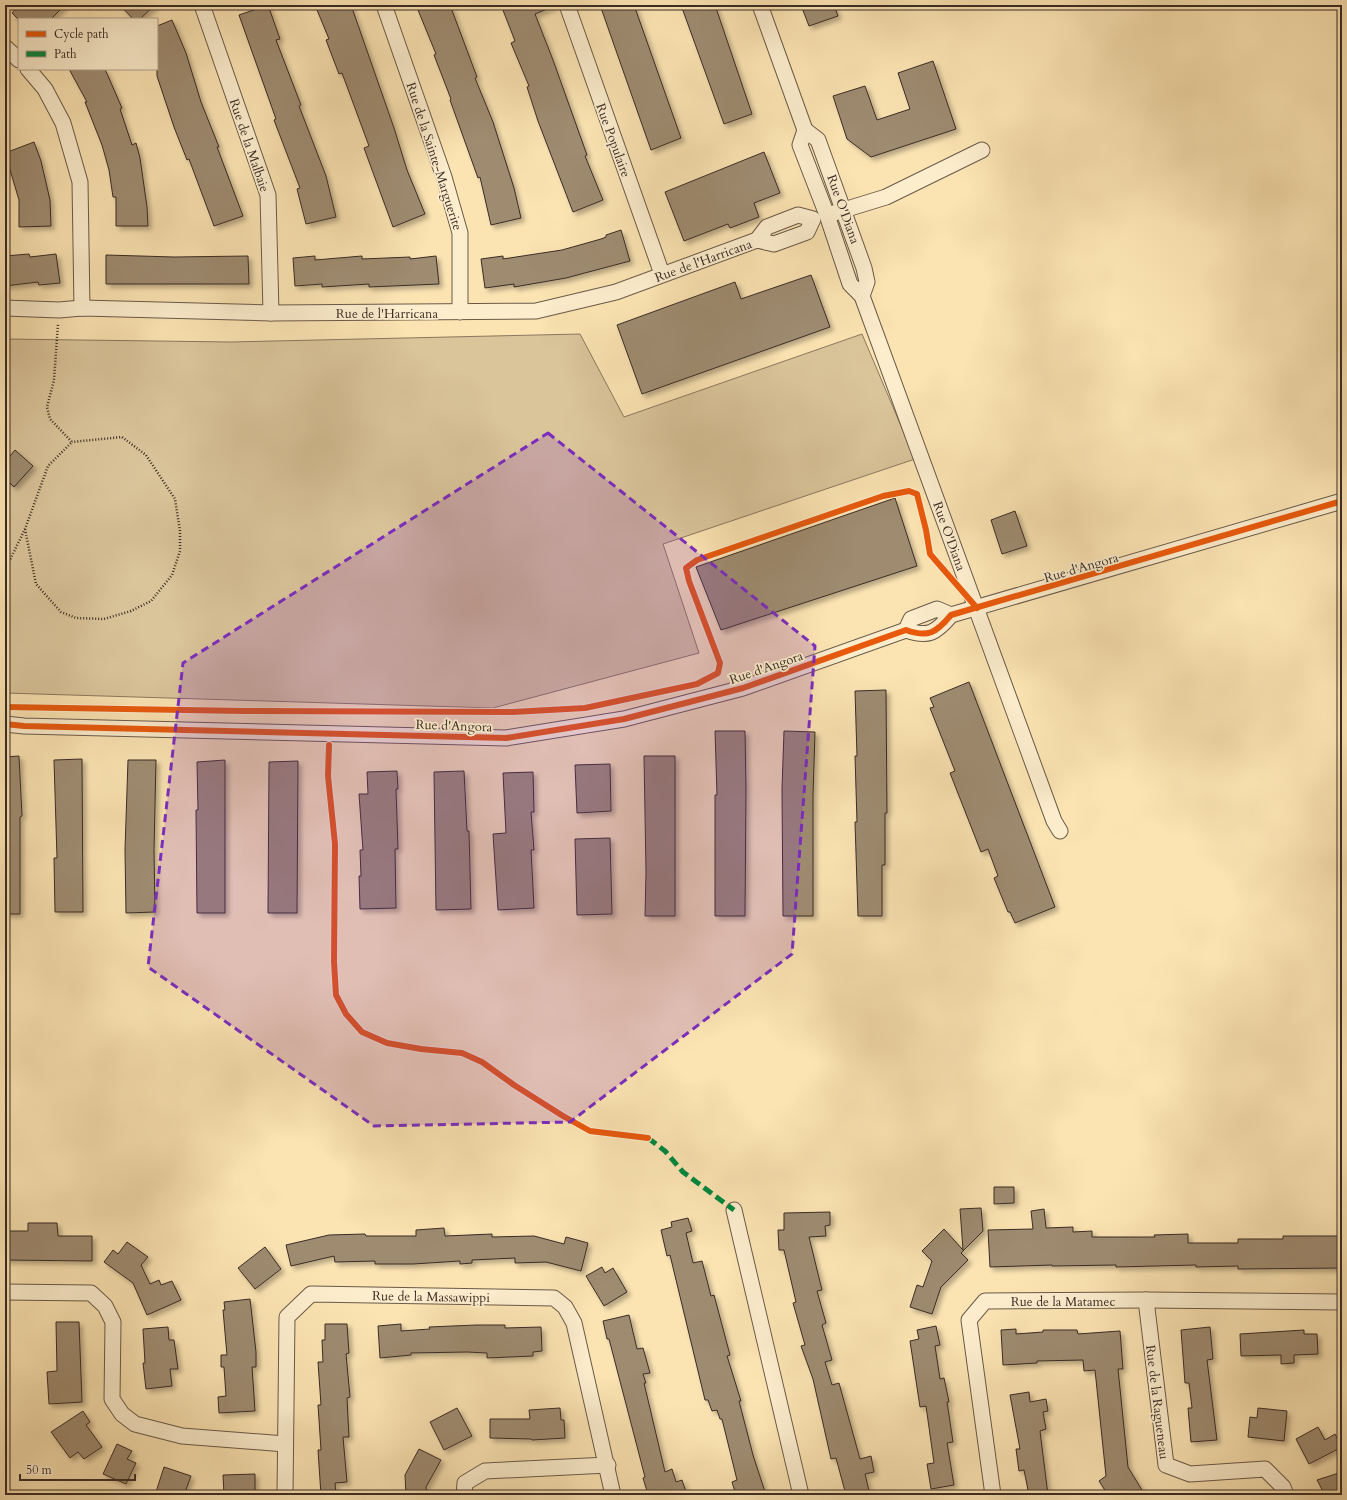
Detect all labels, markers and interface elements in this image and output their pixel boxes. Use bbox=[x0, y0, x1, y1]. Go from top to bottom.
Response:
legend bbox=[18, 18, 158, 70]
text: Cycle path bbox=[54, 26, 109, 42]
text: Path bbox=[54, 46, 77, 62]
street label: Rue de la Sainte-Marguerite bbox=[402, 80, 467, 233]
street label: Rue de la Malbaie bbox=[225, 96, 273, 194]
street label: Rue Populaire bbox=[591, 101, 635, 180]
street label: Rue O'Diana bbox=[822, 172, 864, 247]
street label: Rue de l'Harricana bbox=[652, 235, 755, 287]
street label: Rue de l'Harricana bbox=[336, 305, 439, 323]
street label: Rue O'Diana bbox=[928, 499, 970, 574]
street label: Rue d'Angora bbox=[1042, 549, 1121, 587]
street label: Rue d'Angora bbox=[727, 647, 806, 689]
street label: Rue d'Angora bbox=[415, 716, 493, 736]
street label: Rue de la Massawippi bbox=[372, 1287, 490, 1307]
street label: Rue de la Matamec bbox=[1011, 1293, 1115, 1311]
street label: Rue de la Ragueneau bbox=[1141, 1344, 1173, 1460]
scale bar bbox=[20, 1456, 135, 1482]
text: 50 m bbox=[26, 1462, 53, 1478]

